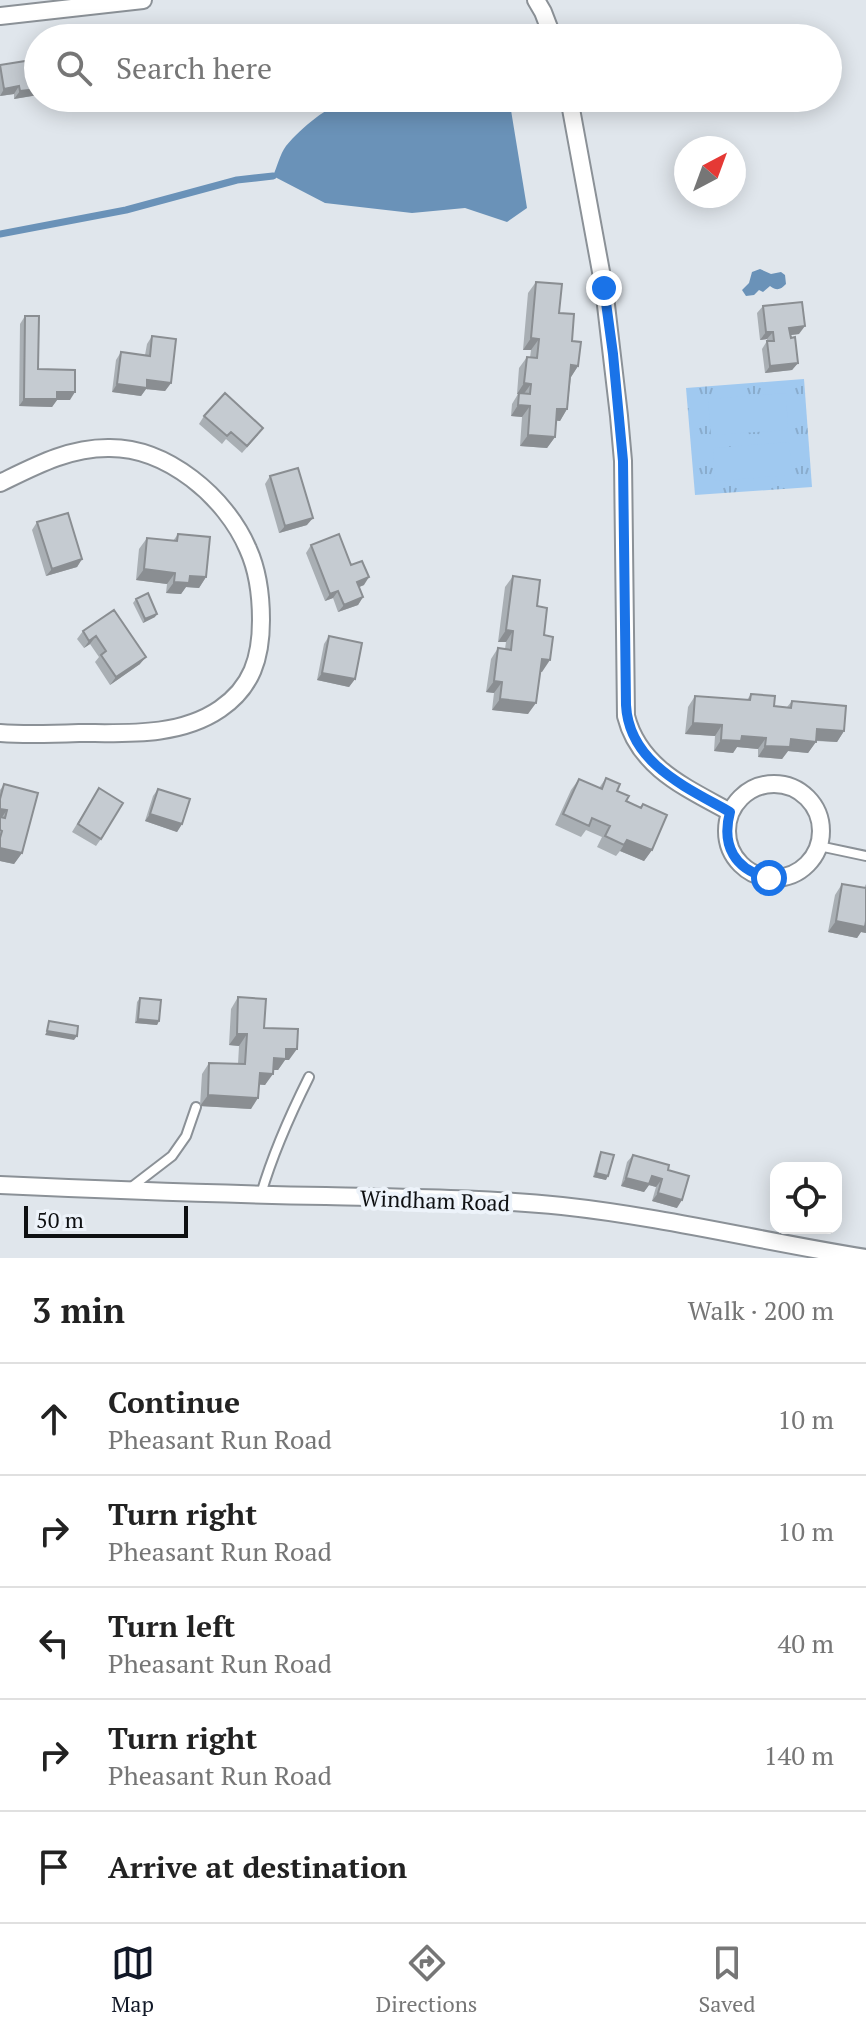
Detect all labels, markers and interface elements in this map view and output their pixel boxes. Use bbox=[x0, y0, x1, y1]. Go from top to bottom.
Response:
search box bbox=[24, 24, 842, 112]
icon: search bbox=[52, 46, 96, 90]
text: Search here bbox=[116, 48, 272, 88]
north arrow bbox=[674, 136, 746, 208]
route end bbox=[586, 270, 622, 306]
route start bbox=[751, 860, 787, 896]
map controls bbox=[770, 1162, 842, 1234]
button: locate bbox=[770, 1162, 842, 1234]
street label: Windham Road bbox=[360, 1183, 510, 1217]
scale bar bbox=[24, 1202, 188, 1238]
text: 50 m bbox=[36, 1205, 84, 1234]
text: 3 min bbox=[32, 1288, 125, 1333]
text: Walk · 200 m bbox=[688, 1293, 834, 1327]
text: Continue bbox=[108, 1382, 240, 1422]
icon: ahead bbox=[32, 1397, 76, 1441]
text: 10 m bbox=[778, 1402, 834, 1436]
text: Pheasant Run Road bbox=[108, 1422, 332, 1456]
text: Turn right bbox=[108, 1494, 257, 1534]
icon: right bbox=[32, 1509, 76, 1553]
text: 10 m bbox=[778, 1514, 834, 1548]
text: Pheasant Run Road bbox=[108, 1534, 332, 1568]
text: Turn left bbox=[108, 1606, 235, 1646]
icon: left bbox=[32, 1621, 76, 1665]
text: 40 m bbox=[778, 1626, 834, 1660]
text: Pheasant Run Road bbox=[108, 1646, 332, 1680]
text: Turn right bbox=[108, 1718, 257, 1758]
icon: right bbox=[32, 1733, 76, 1777]
text: 140 m bbox=[764, 1738, 834, 1772]
text: Pheasant Run Road bbox=[108, 1758, 332, 1792]
icon: arrive bbox=[32, 1845, 76, 1889]
text: Arrive at destination bbox=[108, 1847, 407, 1887]
tab: Map bbox=[111, 1941, 155, 2018]
tab: Directions bbox=[376, 1941, 477, 2018]
tab: Saved bbox=[698, 1941, 755, 2018]

